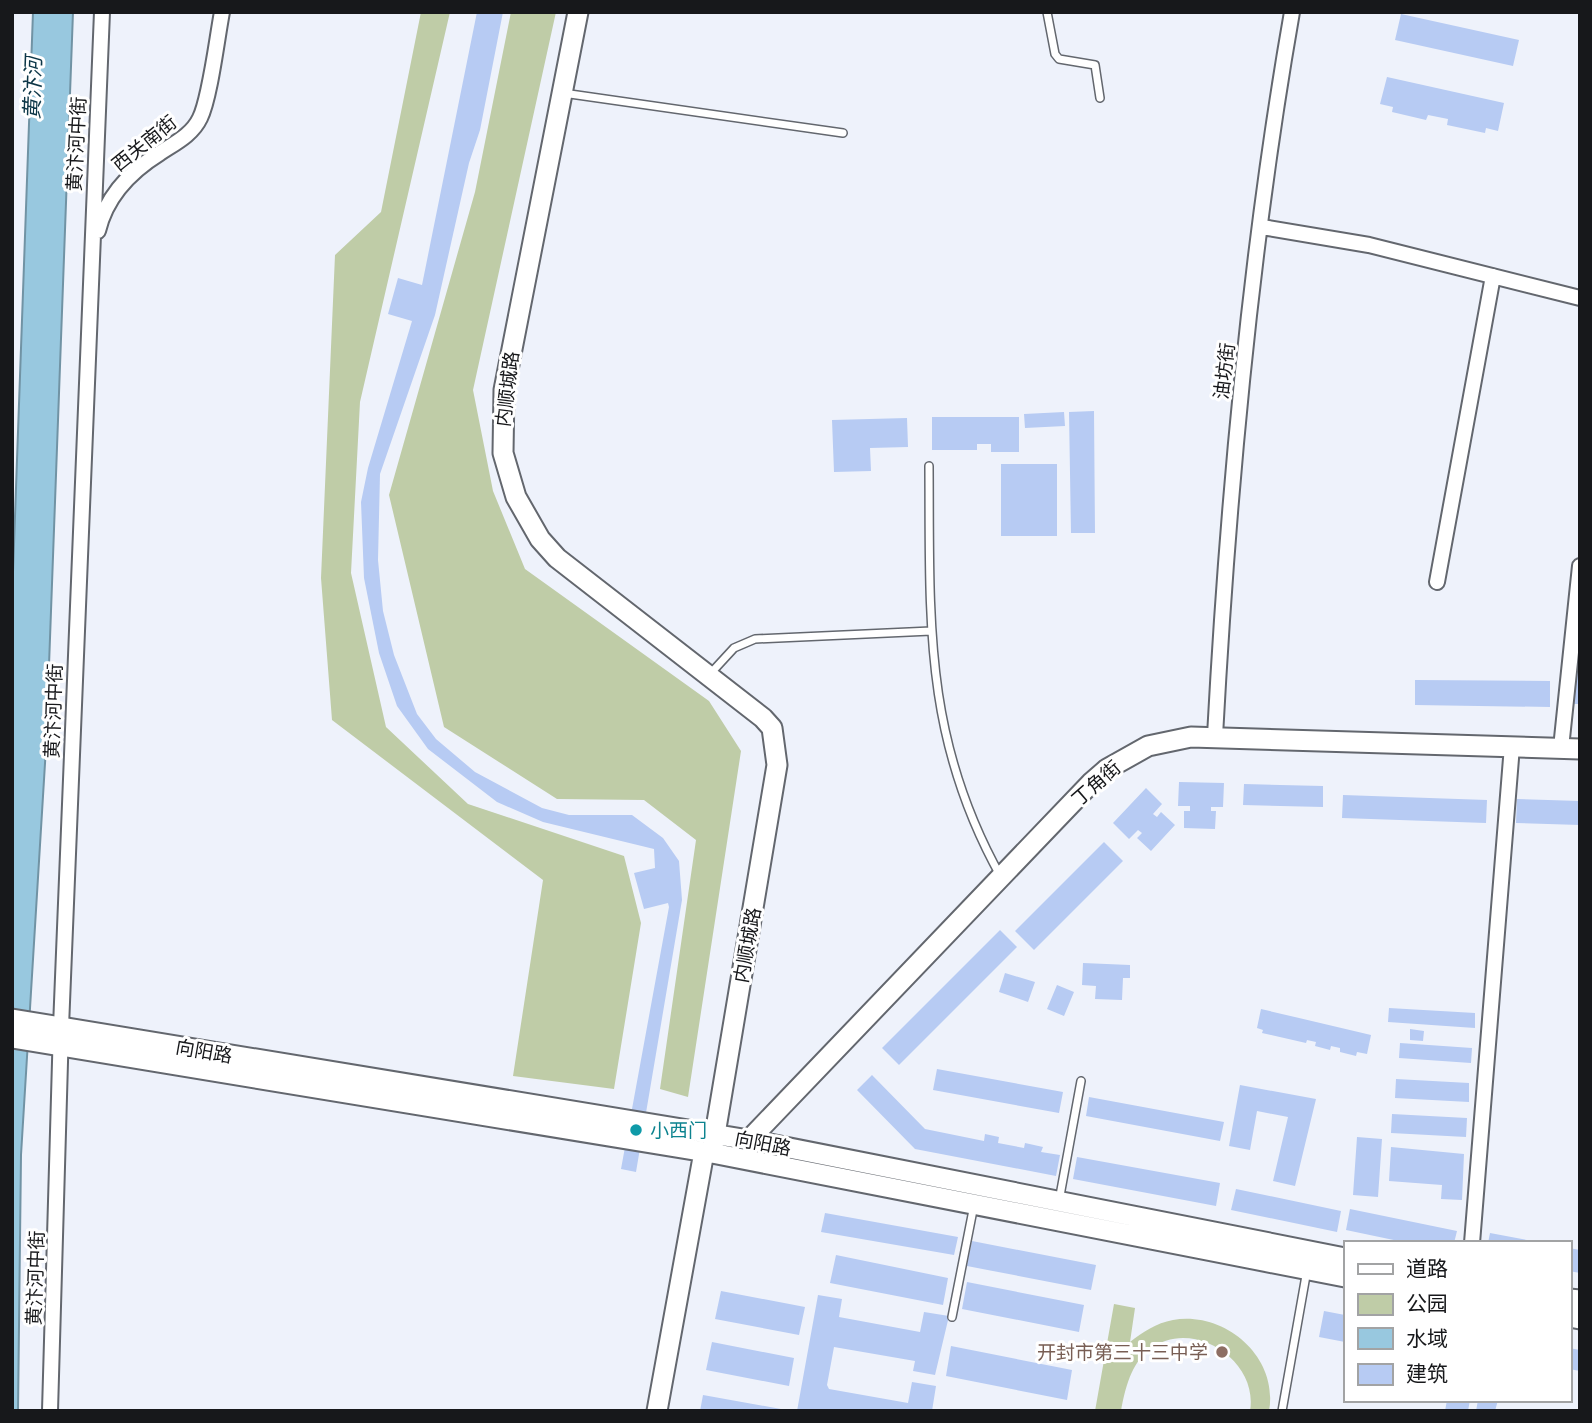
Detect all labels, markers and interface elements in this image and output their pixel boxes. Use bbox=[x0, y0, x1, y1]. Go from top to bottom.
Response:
water label: 黄汴河 bbox=[20, 52, 47, 120]
street label: 黄汴河中街 bbox=[64, 96, 90, 192]
street label: 西关南街 bbox=[108, 111, 181, 176]
street label: 油坊街 bbox=[1211, 341, 1239, 401]
street label: 内顺城路 bbox=[492, 350, 524, 428]
street label: 黄汴河中街 bbox=[41, 663, 67, 759]
street label: 丁角街 bbox=[1068, 757, 1125, 811]
street label: 内顺城路 bbox=[731, 906, 765, 985]
street label: 向阳路 bbox=[174, 1036, 234, 1068]
place label: 小西门 bbox=[650, 1120, 707, 1142]
marker: 小西门 bbox=[628, 1122, 644, 1138]
street label: 向阳路 bbox=[733, 1128, 793, 1160]
street label: 黄汴河中街 bbox=[23, 1230, 49, 1326]
legend bbox=[1344, 1241, 1571, 1402]
text: 道路 bbox=[1406, 1257, 1448, 1282]
text: 公园 bbox=[1406, 1292, 1448, 1317]
text: 水域 bbox=[1406, 1327, 1448, 1352]
place label: 开封市第三十三中学 bbox=[1037, 1342, 1208, 1364]
marker: 开封市第三十三中学 bbox=[1214, 1344, 1230, 1360]
text: 建筑 bbox=[1406, 1362, 1448, 1387]

